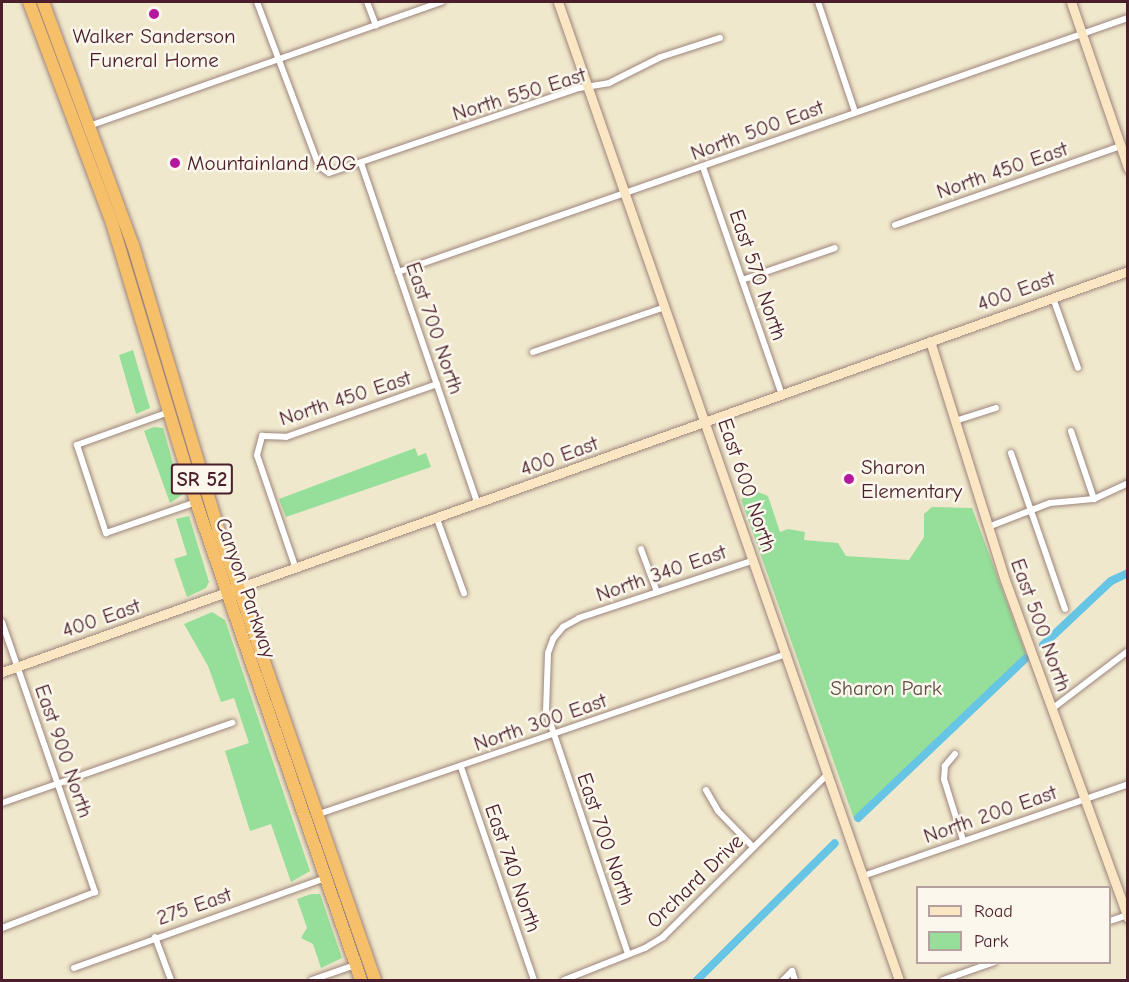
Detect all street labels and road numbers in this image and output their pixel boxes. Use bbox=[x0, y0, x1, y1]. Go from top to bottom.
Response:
street label: North 550 East bbox=[449, 62, 589, 126]
street label: North 500 East bbox=[687, 94, 827, 166]
street label: North 450 East bbox=[933, 136, 1071, 204]
street label: East 570 North bbox=[724, 206, 792, 344]
street label: East 700 North bbox=[401, 259, 469, 397]
street label: 400 East bbox=[974, 265, 1058, 317]
street label: North 450 East bbox=[276, 365, 414, 431]
street label: East 600 North bbox=[712, 415, 782, 555]
street label: 400 East bbox=[517, 430, 601, 482]
road number: SR 52 bbox=[170, 462, 234, 496]
street label: Canyon Parkway bbox=[210, 515, 282, 661]
street label: North 340 East bbox=[592, 539, 730, 607]
street label: East 500 North bbox=[1005, 555, 1077, 695]
street label: 400 East bbox=[59, 593, 143, 643]
street label: East 900 North bbox=[29, 681, 99, 821]
street label: North 300 East bbox=[470, 687, 610, 757]
street label: East 700 North bbox=[572, 770, 640, 908]
street label: North 200 East bbox=[920, 779, 1060, 849]
street label: East 740 North bbox=[479, 801, 547, 935]
street label: Orchard Drive bbox=[641, 829, 749, 933]
street label: 275 East bbox=[153, 881, 235, 931]

